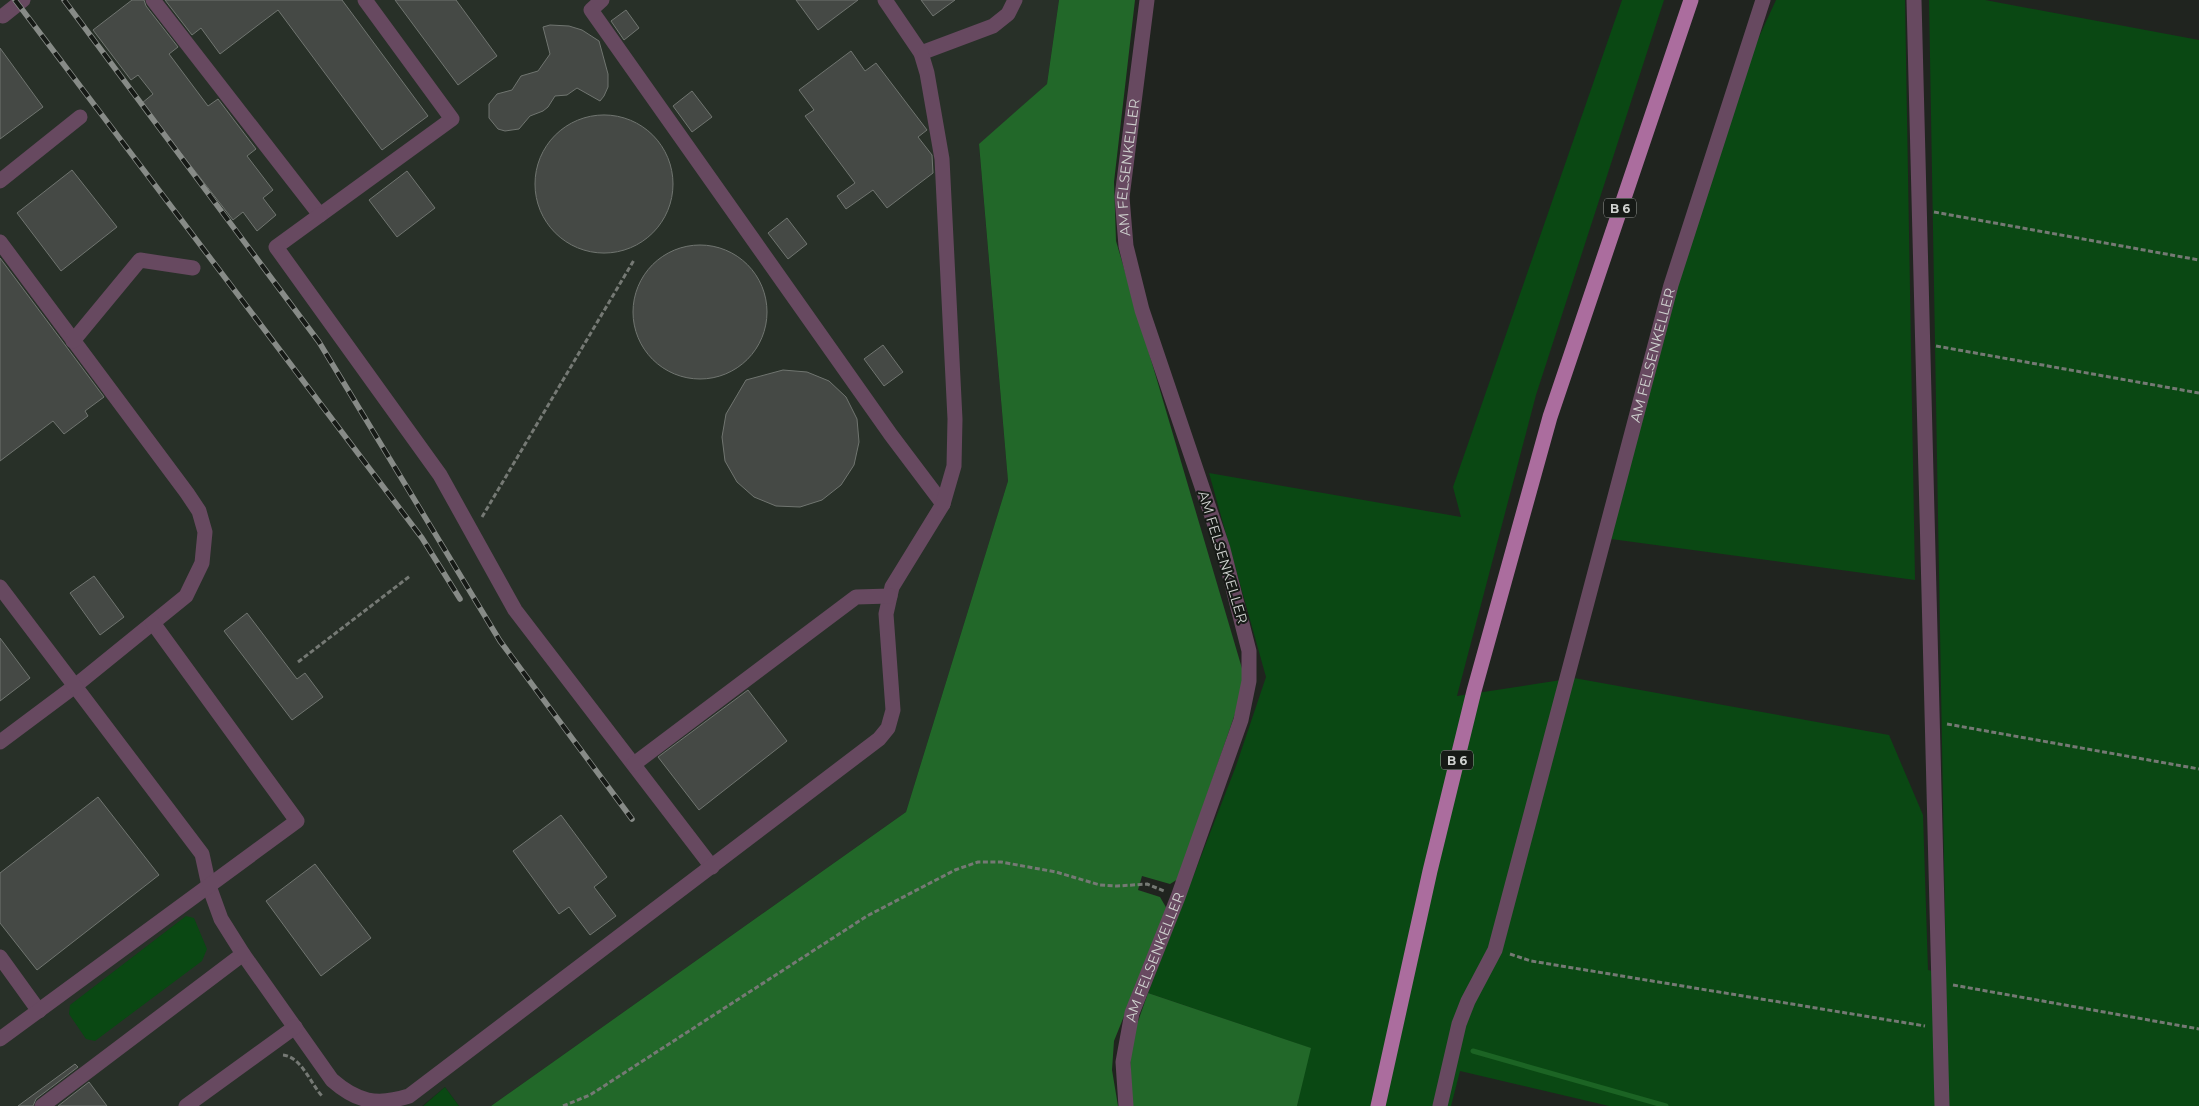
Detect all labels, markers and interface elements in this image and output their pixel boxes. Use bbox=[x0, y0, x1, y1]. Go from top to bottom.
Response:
street label: AM FELSENKELLER bbox=[1113, 98, 1143, 237]
road number: B 6 bbox=[1604, 198, 1636, 218]
street label: AM FELSENKELLER bbox=[1626, 286, 1679, 424]
street label: AM FELSENKELLER bbox=[1194, 488, 1252, 626]
road number: B 6 bbox=[1441, 750, 1473, 770]
street label: AM FELSENKELLER bbox=[1122, 890, 1188, 1024]

